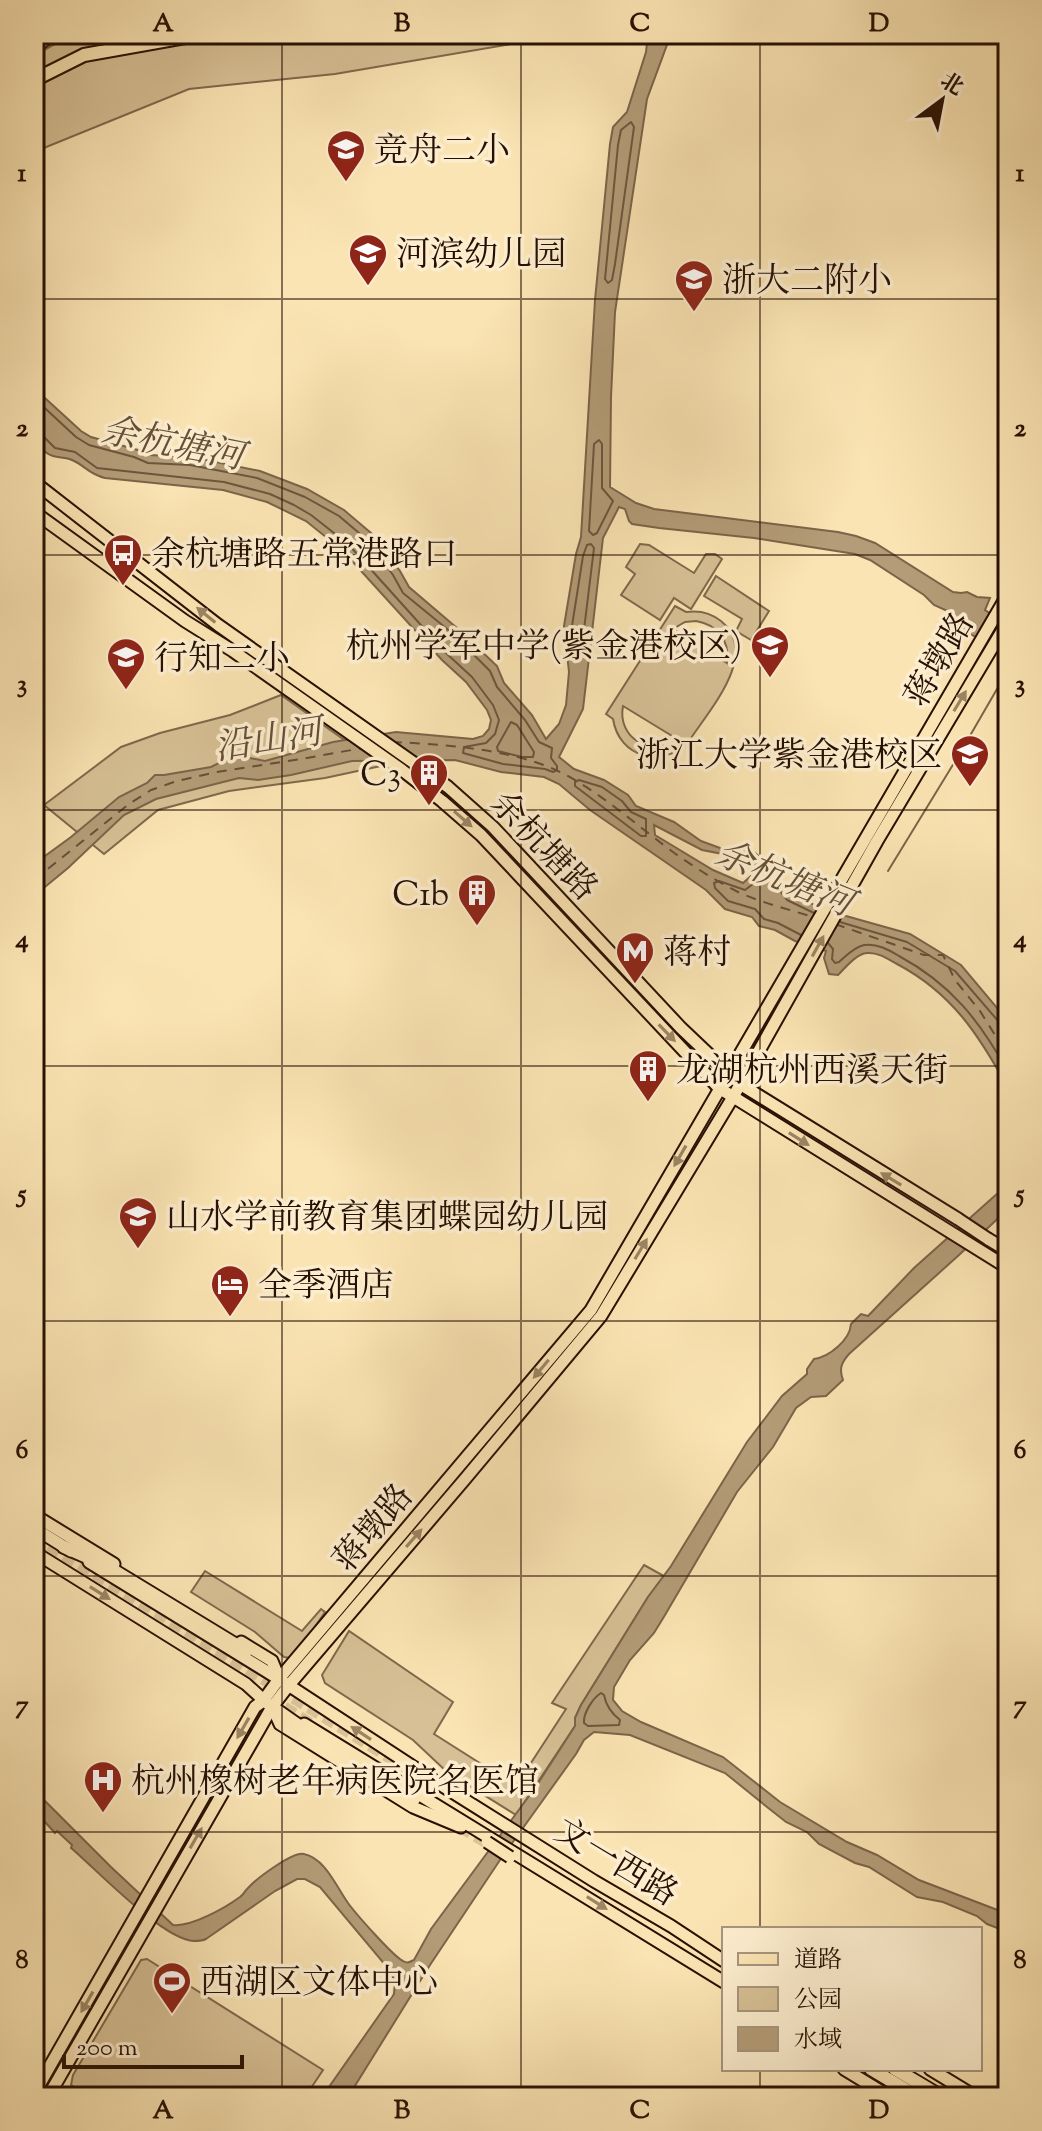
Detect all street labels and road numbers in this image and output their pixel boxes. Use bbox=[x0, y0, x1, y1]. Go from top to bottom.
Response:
street label: 蒋墩路 bbox=[894, 604, 988, 717]
street label: 余杭塘路 bbox=[478, 781, 607, 913]
street label: 蒋墩路 bbox=[323, 1474, 426, 1584]
street label: 文一西路 bbox=[544, 1808, 686, 1920]

